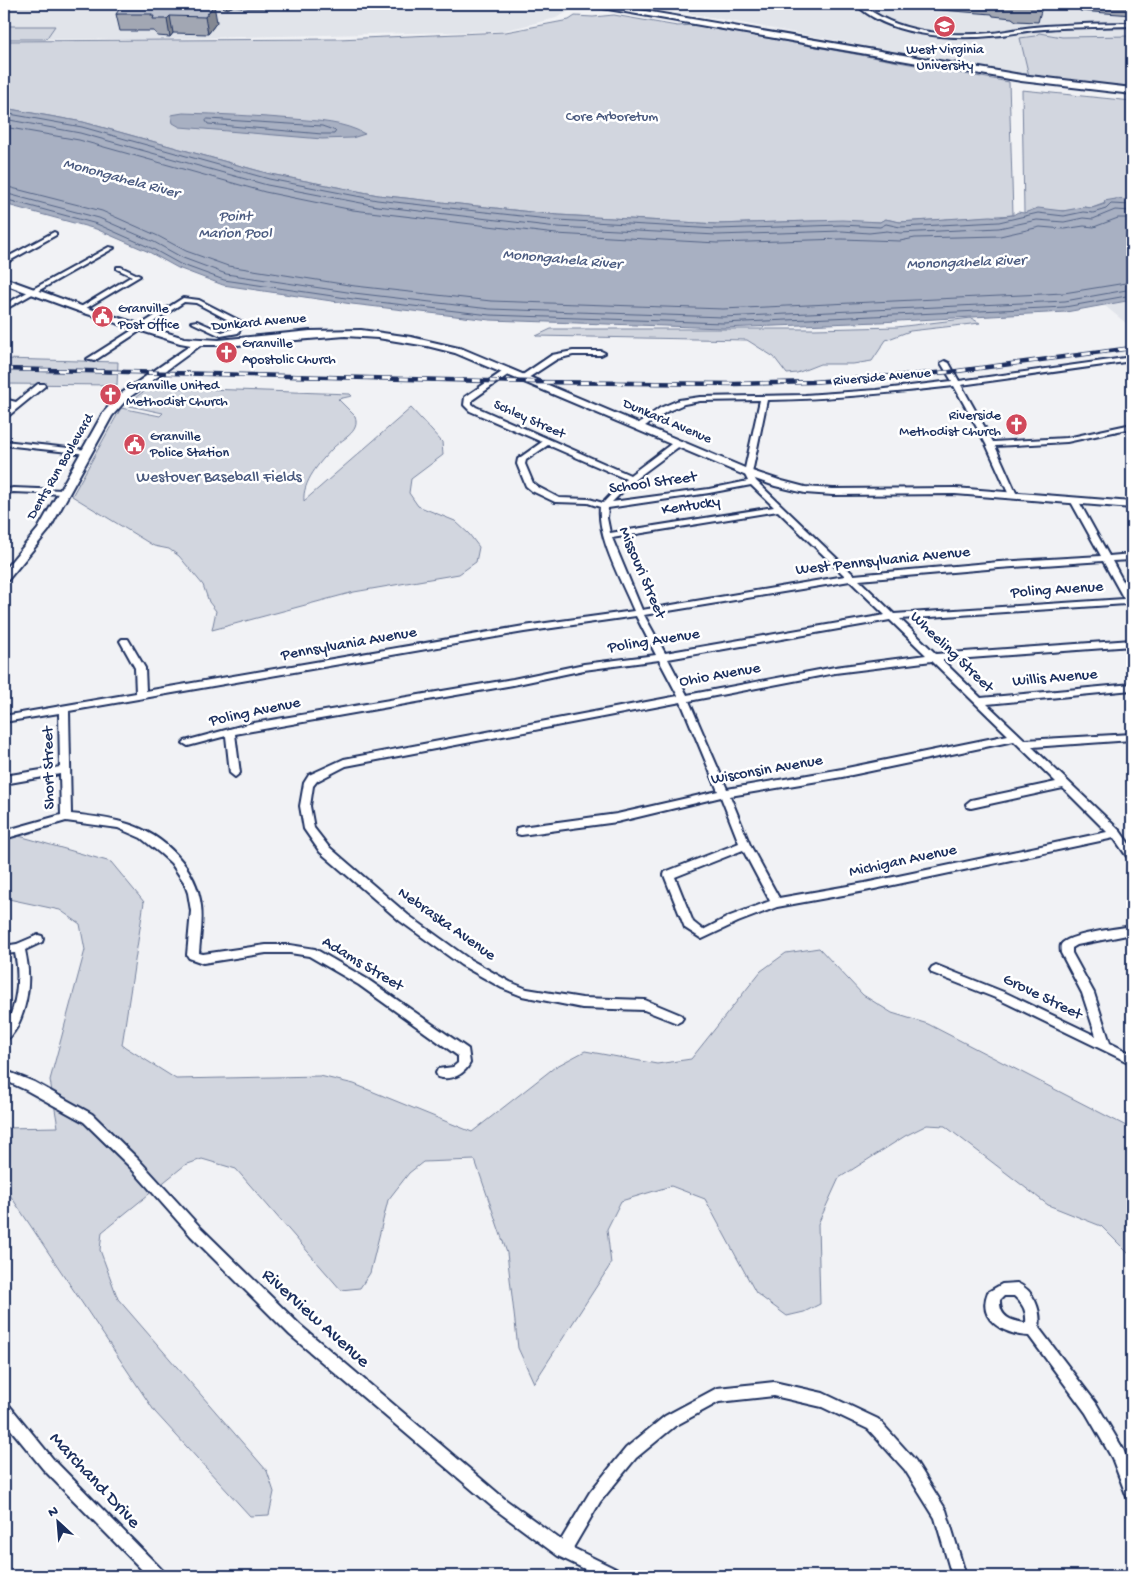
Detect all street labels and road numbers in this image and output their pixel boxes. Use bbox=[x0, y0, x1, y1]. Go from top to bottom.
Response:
street label: Dunkard Avenue bbox=[210, 310, 308, 336]
street label: Riverside Avenue bbox=[833, 365, 932, 391]
street label: Dunkard Avenue bbox=[619, 395, 715, 449]
street label: Schley Street bbox=[491, 397, 569, 444]
street label: Dents Run Boulevard bbox=[23, 409, 99, 524]
street label: School Street bbox=[608, 468, 699, 500]
street label: Kentucky bbox=[660, 493, 722, 521]
street label: Missouri Street bbox=[613, 524, 669, 623]
street label: West Pennsylvania Avenue bbox=[795, 543, 972, 581]
street label: Poling Avenue bbox=[1009, 578, 1105, 604]
street label: Wheeling Street bbox=[905, 608, 998, 699]
street label: Pennsylvania Avenue bbox=[279, 624, 419, 666]
street label: Poling Avenue bbox=[606, 625, 702, 659]
street label: Ohio Avenue bbox=[678, 659, 763, 692]
street label: Willis Avenue bbox=[1012, 666, 1099, 692]
street label: Poling Avenue bbox=[207, 694, 303, 732]
street label: Short Street bbox=[40, 725, 60, 810]
street label: Wisconsin Avenue bbox=[710, 752, 825, 790]
street label: Michigan Avenue bbox=[847, 841, 959, 883]
street label: Nebraska Avenue bbox=[393, 884, 499, 966]
street label: Adams Street bbox=[318, 933, 407, 997]
street label: Grove Street bbox=[999, 971, 1086, 1026]
street label: Riverview Avenue bbox=[256, 1264, 374, 1374]
street label: Marchand Drive bbox=[43, 1428, 145, 1534]

